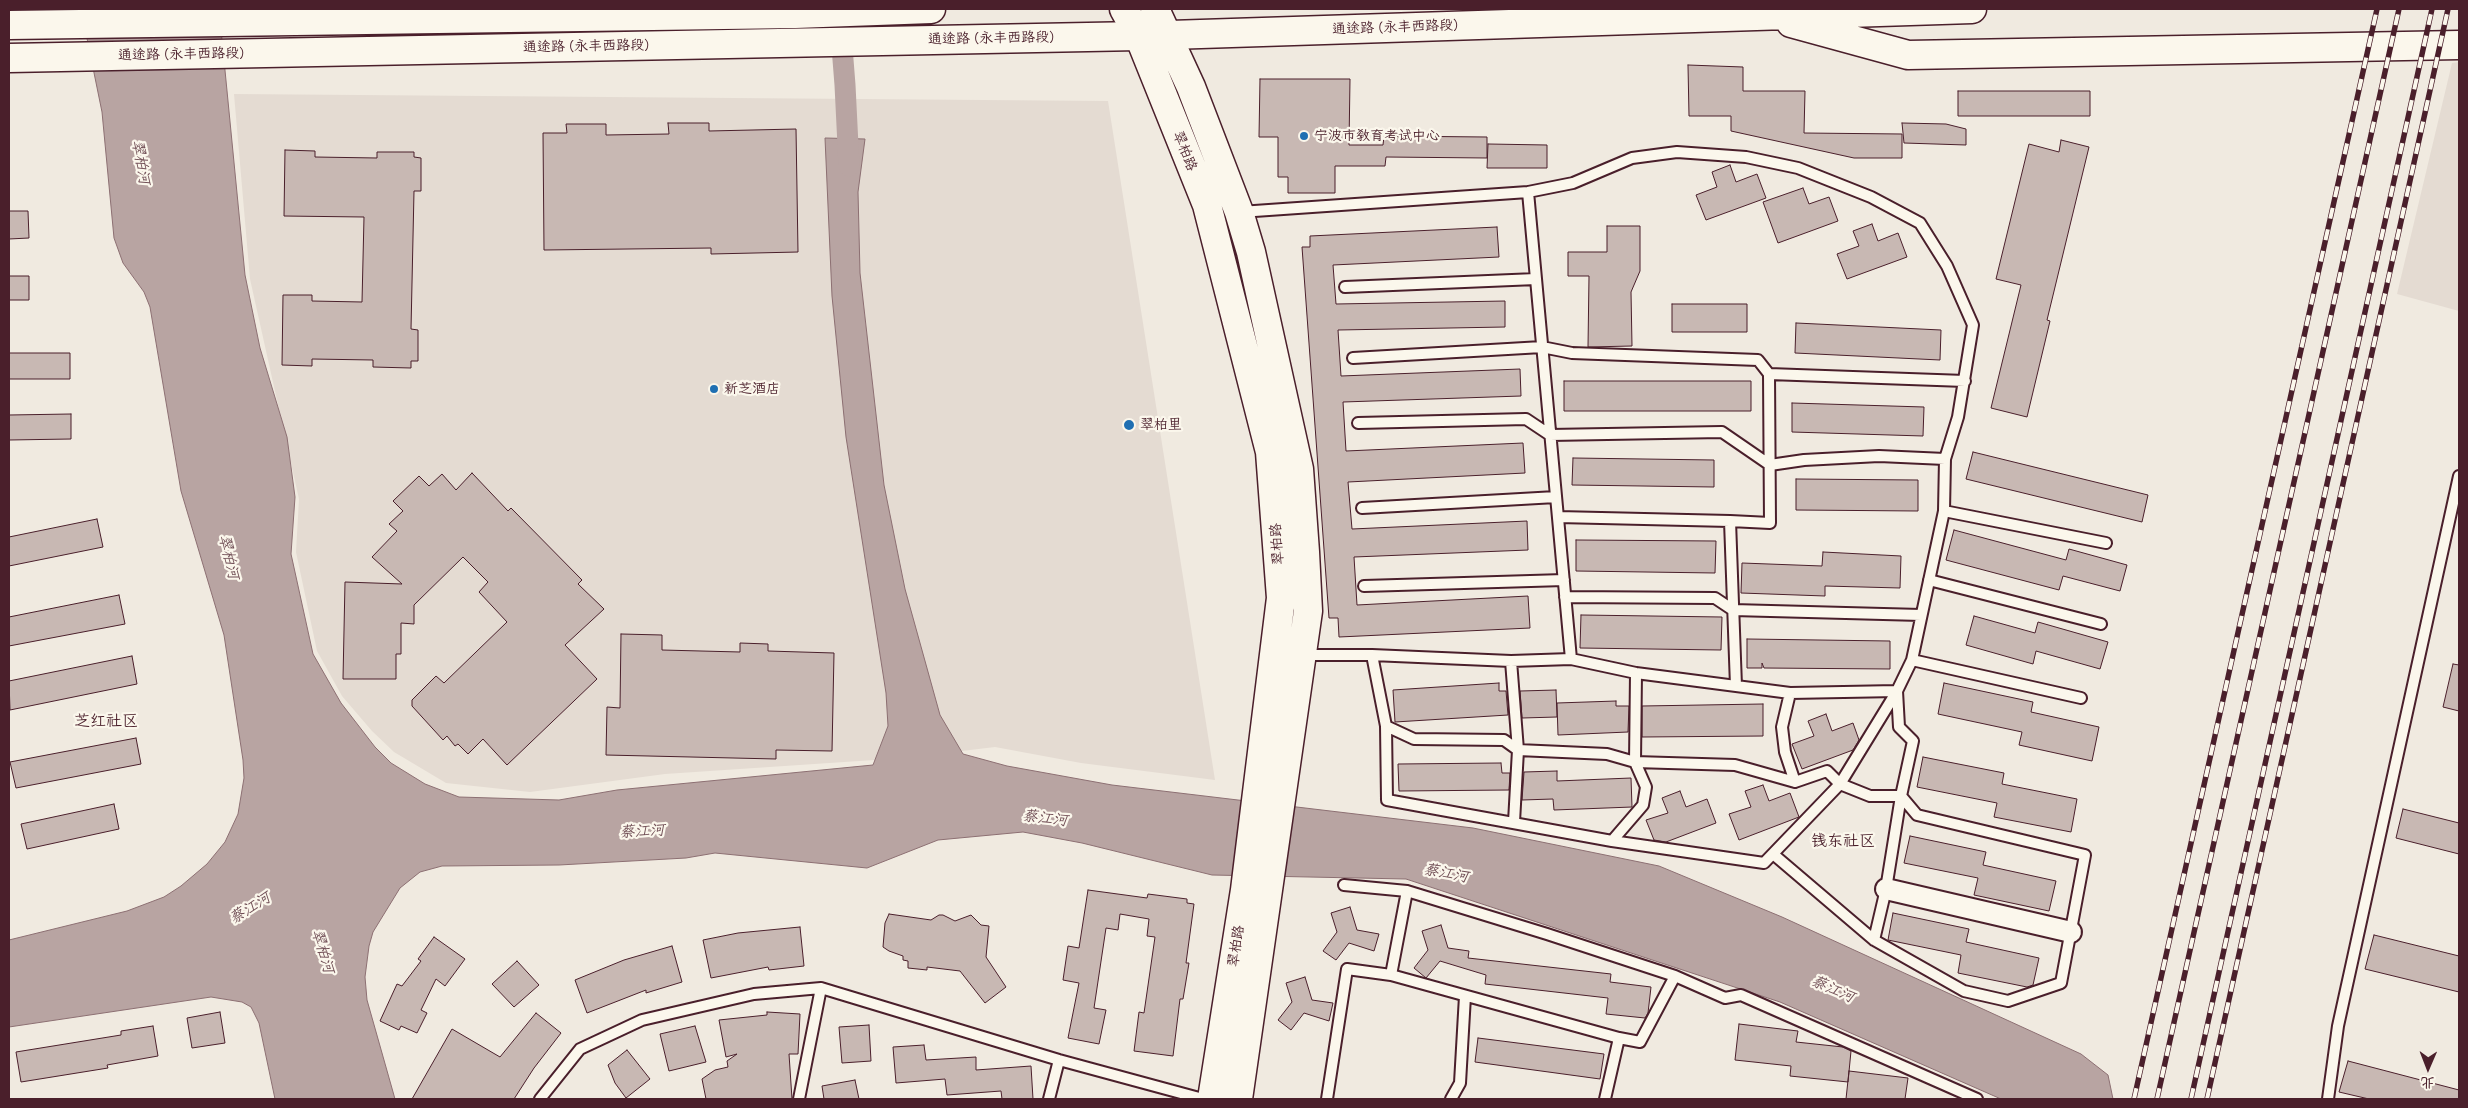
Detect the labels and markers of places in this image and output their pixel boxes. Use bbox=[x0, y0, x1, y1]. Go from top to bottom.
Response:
place label: 宁波市教育考试中心 bbox=[1314, 128, 1440, 144]
marker: 宁波市教育考试中心 bbox=[1298, 130, 1310, 142]
place label: 新芝酒店 bbox=[724, 381, 780, 397]
marker: 新芝酒店 bbox=[708, 383, 720, 395]
place label: 翠柏里 bbox=[1140, 417, 1182, 433]
marker: 翠柏里 bbox=[1122, 418, 1136, 432]

